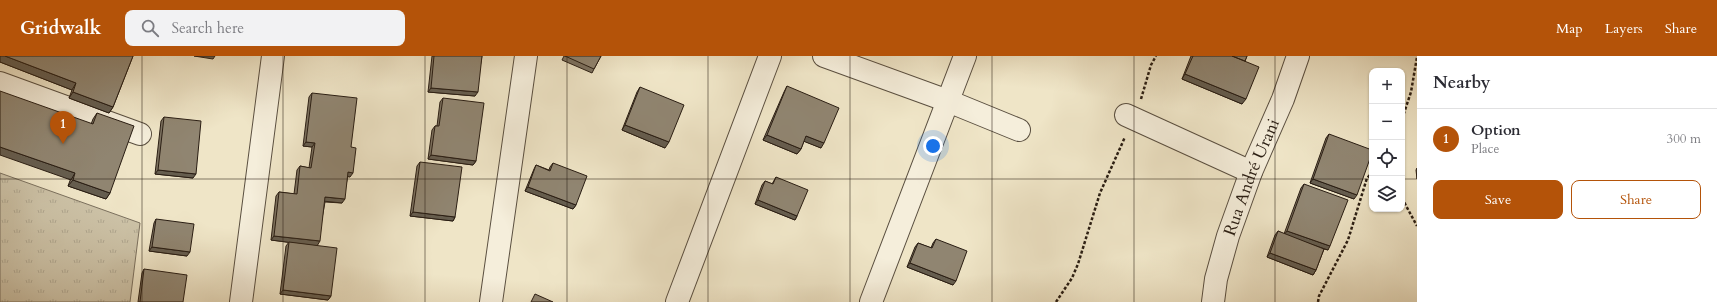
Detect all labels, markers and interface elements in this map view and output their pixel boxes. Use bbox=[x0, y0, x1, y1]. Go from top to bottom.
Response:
search box bbox=[125, 10, 405, 46]
text: Gridwalk bbox=[20, 15, 101, 41]
icon: search bbox=[139, 17, 161, 39]
text: Search here bbox=[171, 18, 244, 38]
text: Map bbox=[1556, 19, 1583, 38]
text: Layers bbox=[1605, 19, 1643, 38]
text: Share bbox=[1665, 19, 1697, 38]
map controls bbox=[1369, 68, 1405, 212]
button: + bbox=[1369, 68, 1405, 104]
text: Nearby bbox=[1433, 71, 1490, 94]
button: − bbox=[1369, 104, 1405, 140]
pin: 1 bbox=[50, 111, 76, 144]
street label: Rua André Urani bbox=[1218, 115, 1285, 239]
text: Option bbox=[1471, 120, 1521, 140]
text: 1 bbox=[1443, 130, 1449, 148]
text: 300 m bbox=[1667, 130, 1701, 148]
your location bbox=[923, 136, 943, 156]
button: locate bbox=[1369, 140, 1405, 176]
text: Place bbox=[1471, 140, 1499, 158]
button: layers bbox=[1369, 176, 1405, 212]
button: Save bbox=[1433, 180, 1563, 219]
button: Share bbox=[1571, 180, 1701, 219]

